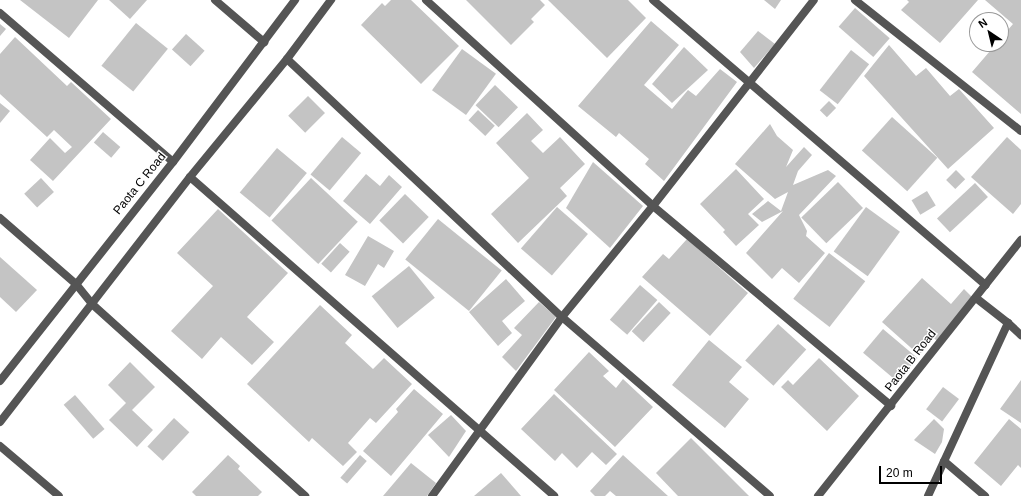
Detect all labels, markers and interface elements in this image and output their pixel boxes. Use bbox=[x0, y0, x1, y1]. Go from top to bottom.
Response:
north arrow bbox=[969, 12, 1009, 52]
text: N bbox=[976, 16, 989, 30]
street label: Paota C Road bbox=[111, 150, 169, 218]
street label: Paota B Road bbox=[882, 327, 940, 395]
scale bar bbox=[881, 458, 944, 484]
text: 20 m bbox=[886, 466, 913, 480]

